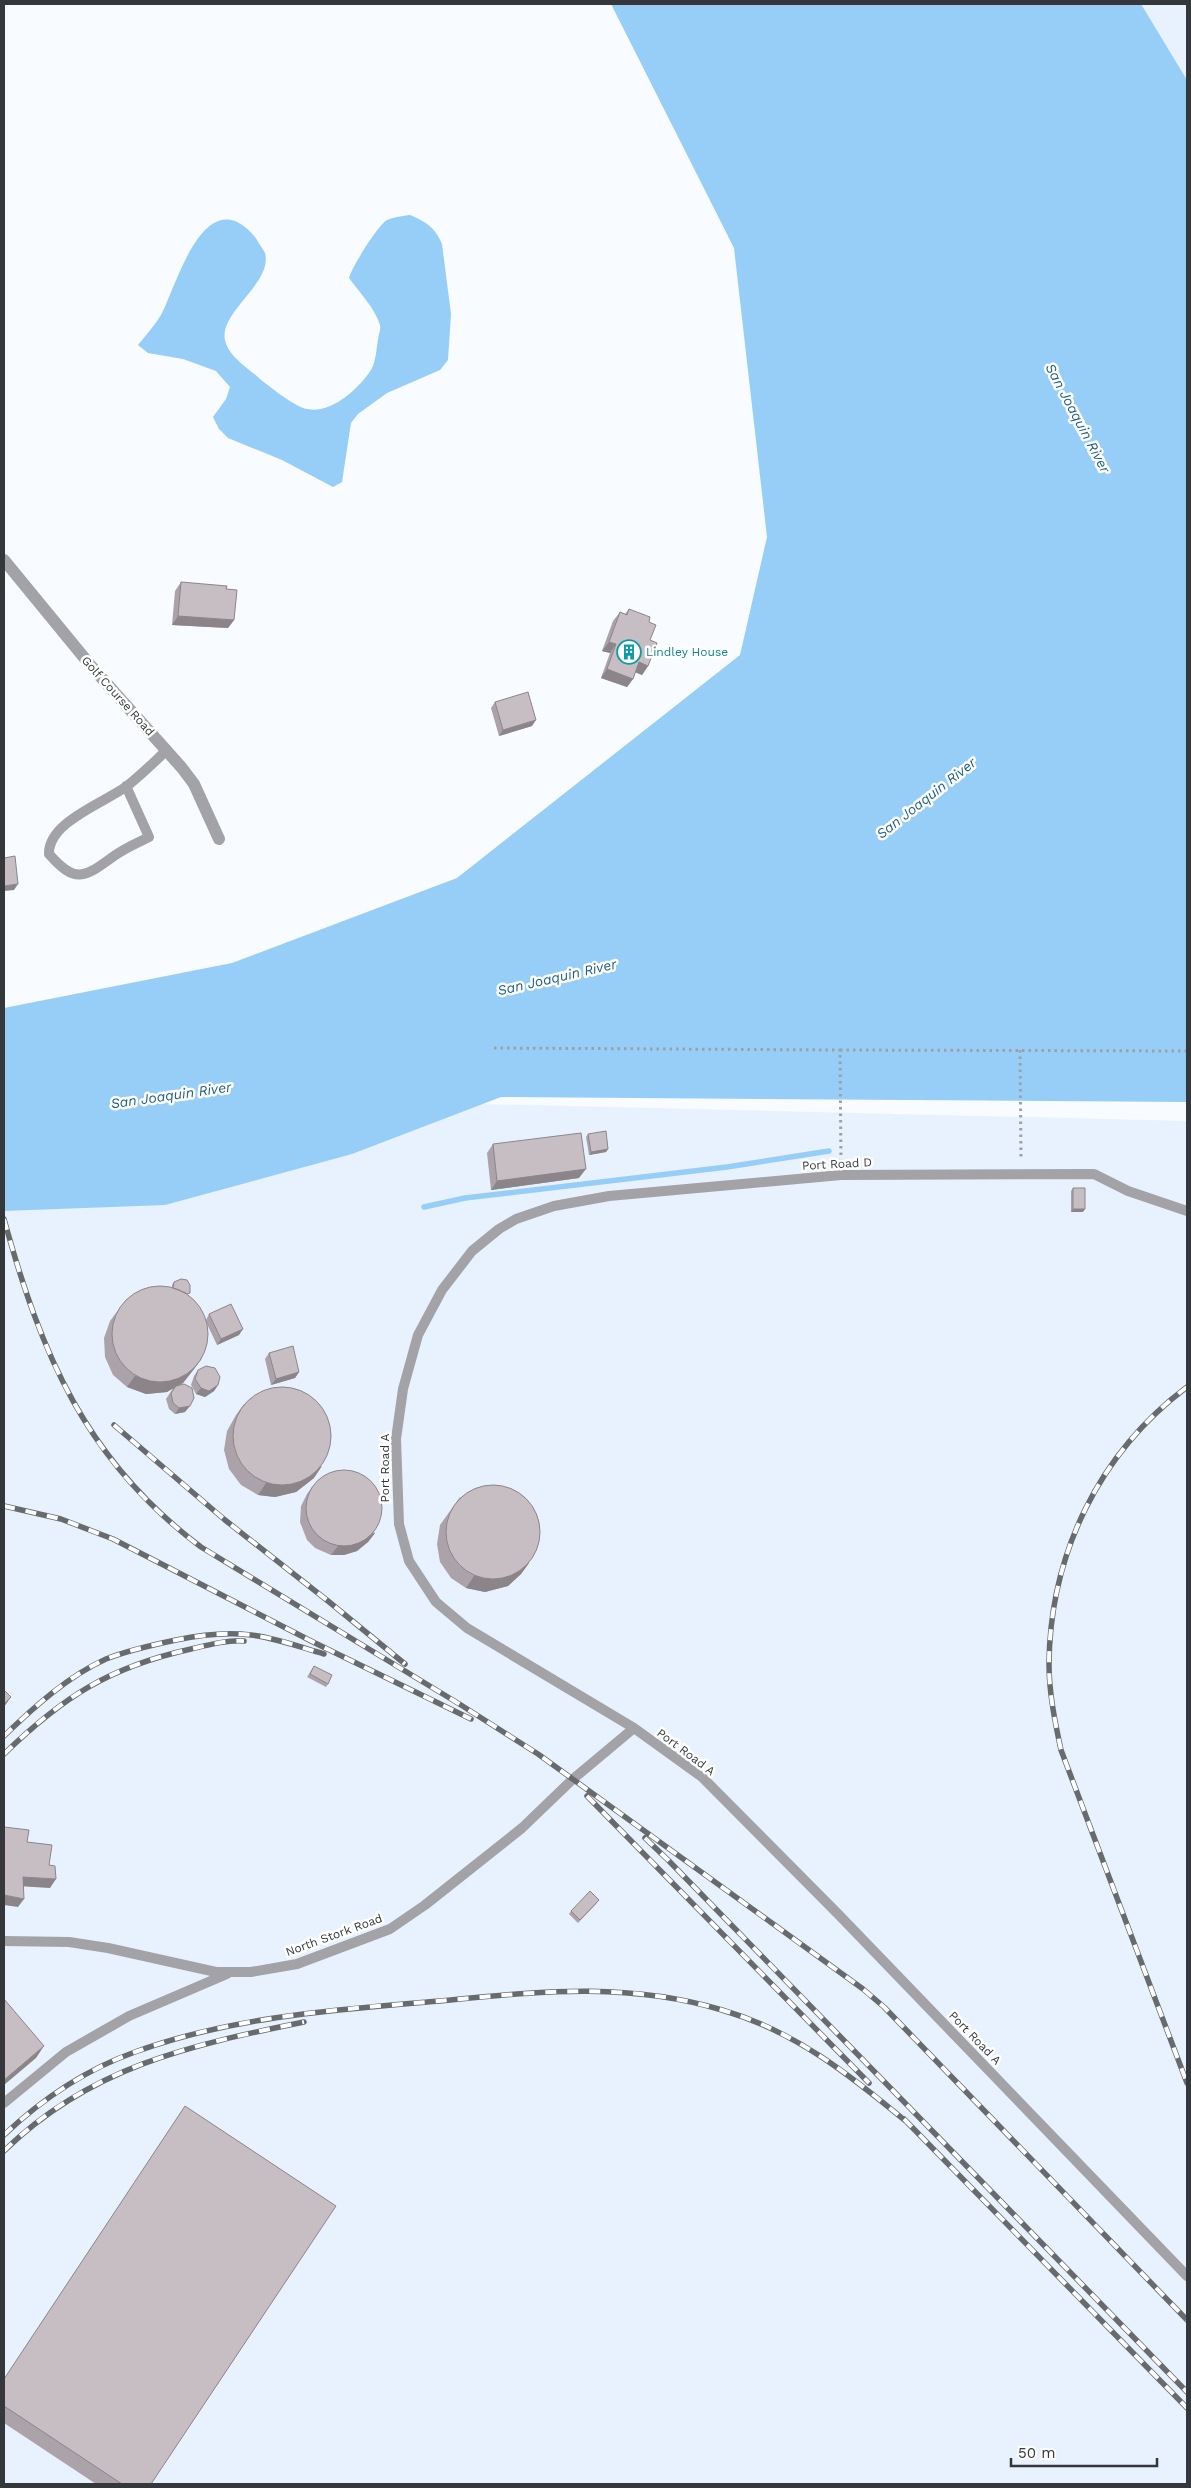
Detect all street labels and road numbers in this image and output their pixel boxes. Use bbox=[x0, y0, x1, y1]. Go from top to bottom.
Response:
street label: Golf Course Road bbox=[79, 653, 157, 739]
street label: Port Road D bbox=[802, 1155, 872, 1173]
street label: Port Road A bbox=[378, 1433, 392, 1502]
street label: Port Road A bbox=[654, 1726, 718, 1778]
street label: North Stork Road bbox=[284, 1911, 384, 1959]
street label: Port Road A bbox=[946, 2008, 1004, 2068]

